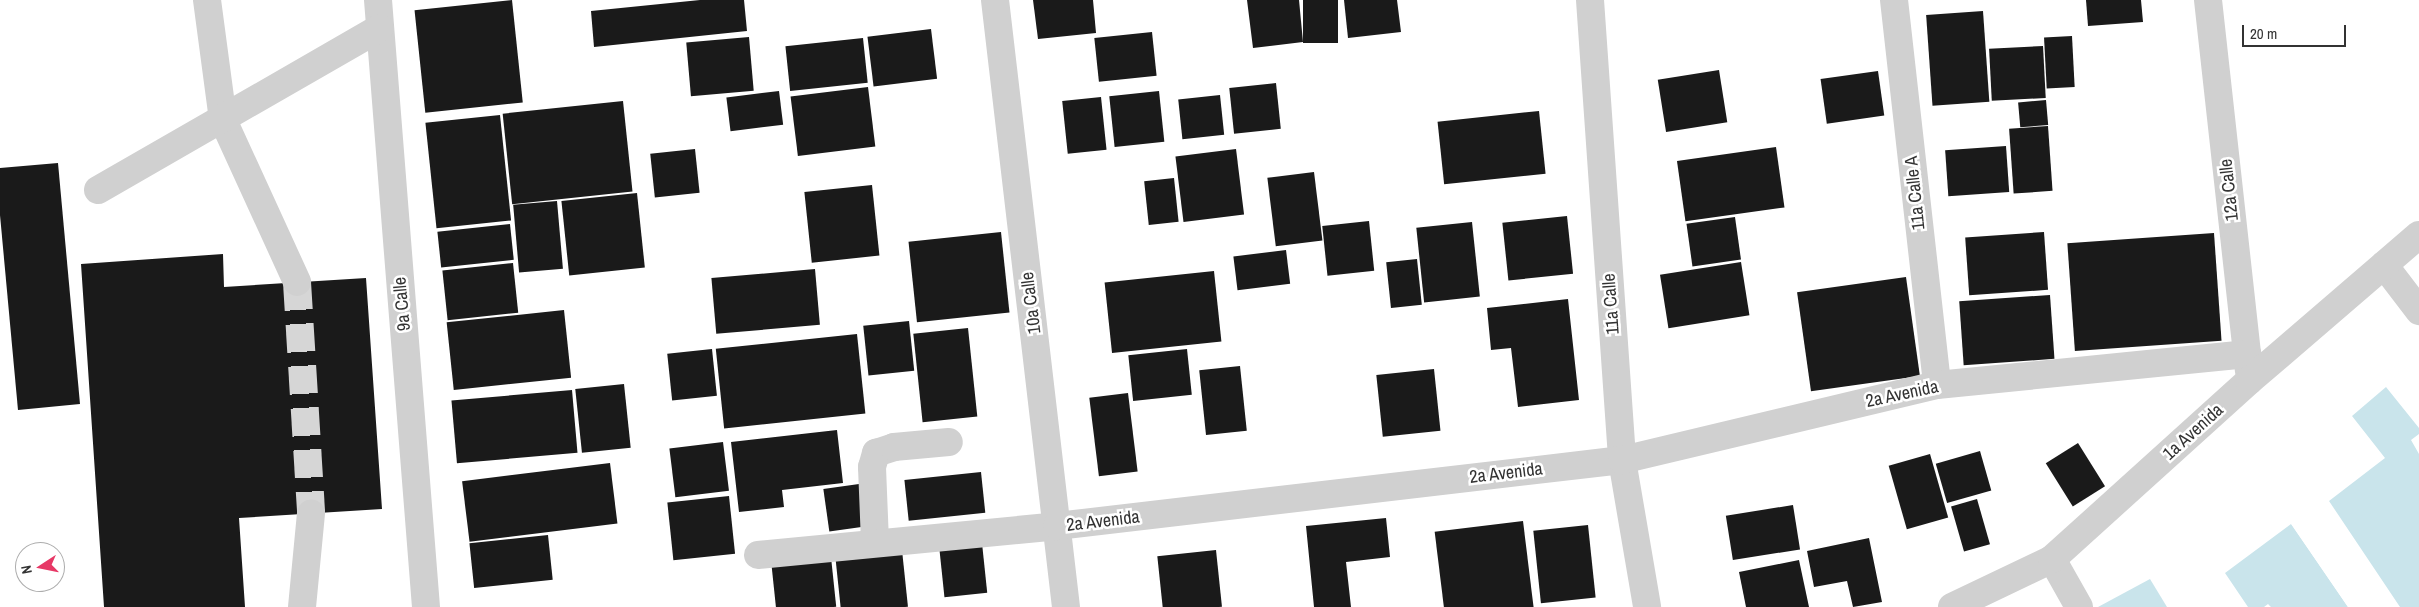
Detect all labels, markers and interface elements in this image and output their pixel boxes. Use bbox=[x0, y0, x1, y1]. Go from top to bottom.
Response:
scale bar bbox=[2244, 15, 2348, 47]
text: 20 m bbox=[2250, 23, 2277, 44]
street label: 11a Calle A bbox=[1900, 154, 1930, 232]
street label: 12a Calle bbox=[2215, 158, 2243, 222]
street label: 10a Calle bbox=[1016, 271, 1046, 335]
street label: 11a Calle bbox=[1598, 273, 1624, 335]
street label: 9a Calle bbox=[389, 276, 415, 332]
street label: 2a Avenida bbox=[1863, 376, 1941, 412]
street label: 1a Avenida bbox=[2158, 399, 2228, 465]
street label: 2a Avenida bbox=[1468, 458, 1544, 488]
street label: 2a Avenida bbox=[1065, 506, 1141, 536]
north arrow bbox=[15, 542, 65, 592]
text: N bbox=[17, 564, 36, 575]

